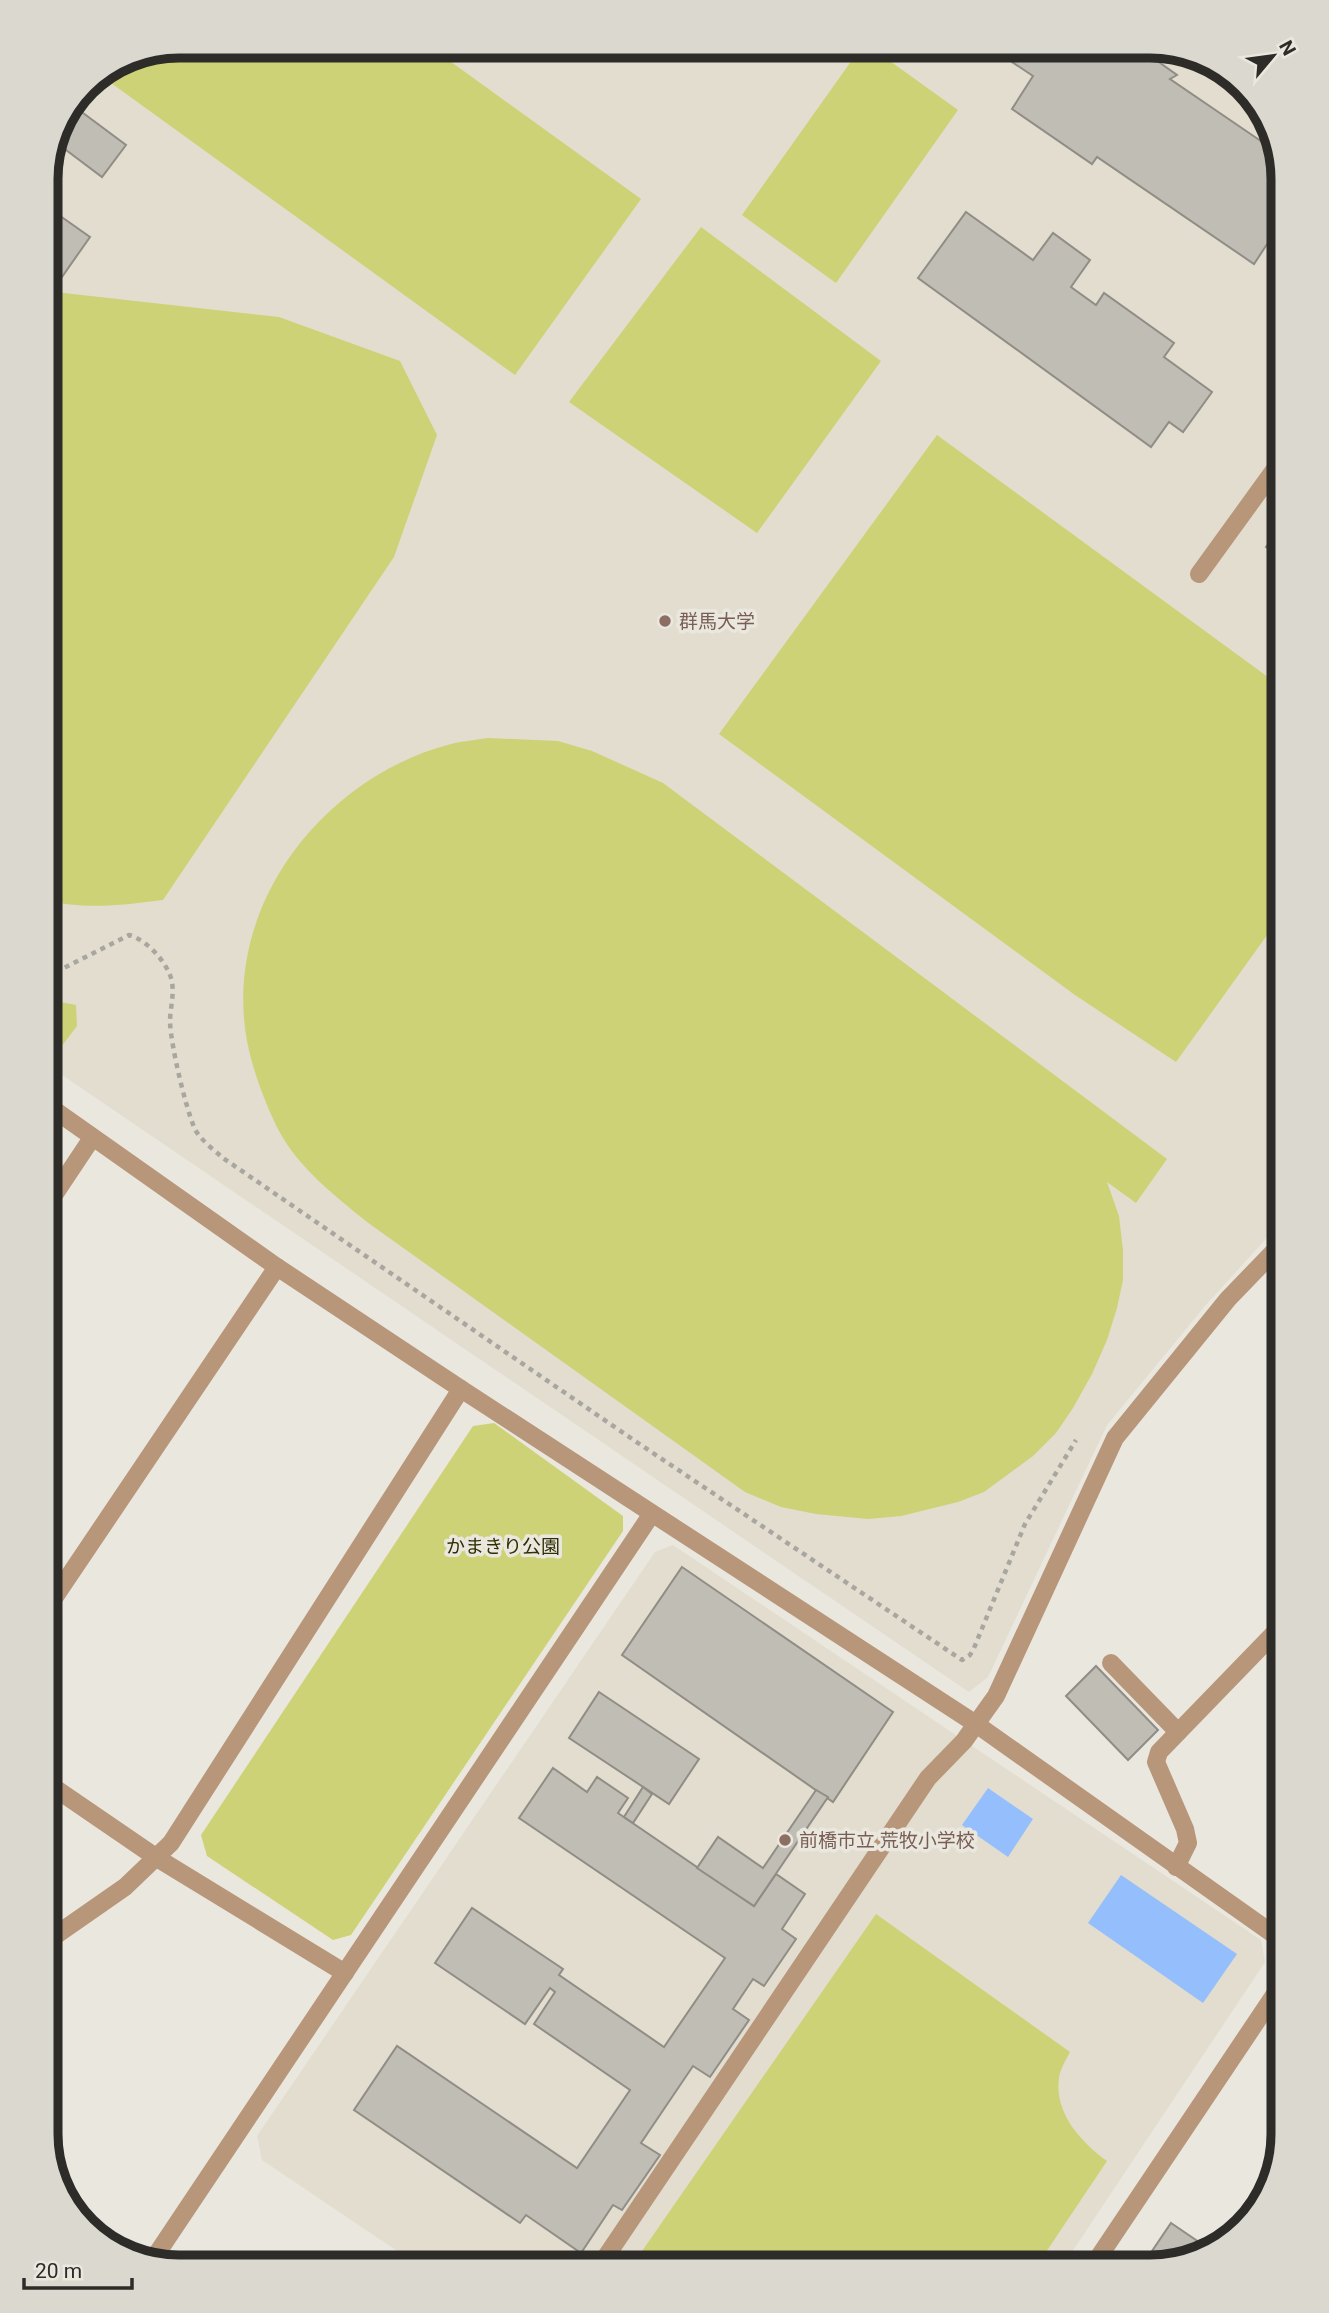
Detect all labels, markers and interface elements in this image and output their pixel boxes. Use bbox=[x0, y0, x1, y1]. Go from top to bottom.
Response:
north arrow bbox=[1238, 21, 1308, 91]
text: N bbox=[1274, 37, 1301, 59]
place label: 群馬大学 bbox=[679, 610, 755, 633]
marker: 群馬大学 bbox=[657, 613, 673, 629]
park label: かまきり公園 bbox=[446, 1535, 560, 1558]
place label: 前橋市立 荒牧小学校 bbox=[799, 1829, 975, 1852]
marker: 前橋市立 荒牧小学校 bbox=[777, 1832, 793, 1848]
scale bar bbox=[24, 2246, 133, 2290]
text: 20 m bbox=[35, 2259, 82, 2283]

